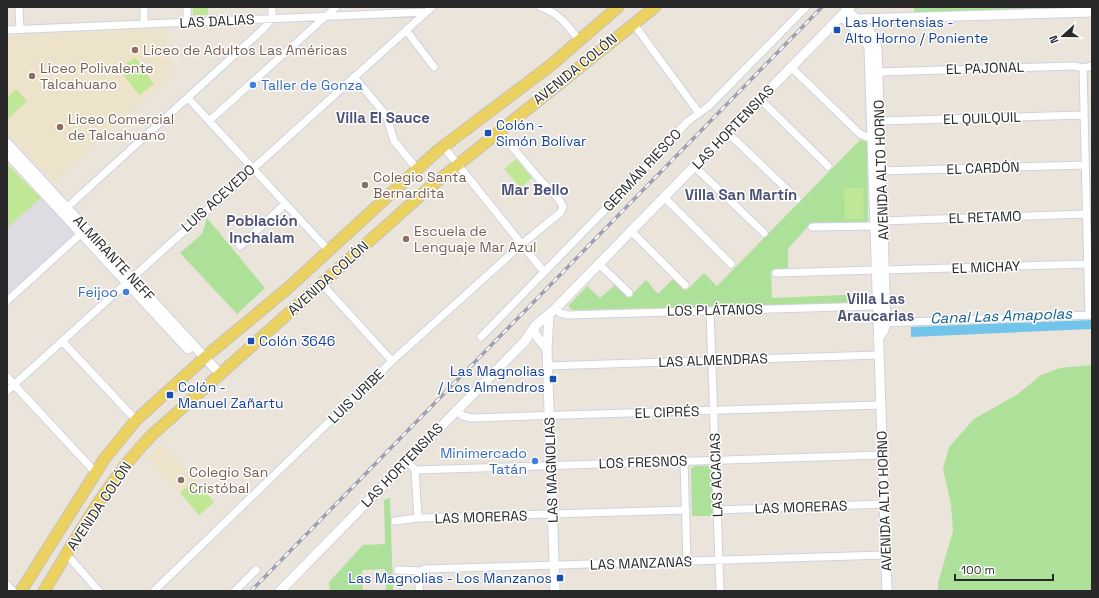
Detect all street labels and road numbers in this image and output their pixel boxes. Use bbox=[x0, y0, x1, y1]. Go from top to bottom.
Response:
street label: LAS DALIAS bbox=[179, 10, 255, 32]
street label: AVENIDA COLÓN bbox=[529, 30, 621, 108]
street label: EL PAJONAL bbox=[945, 58, 1025, 78]
street label: LAS HORTENSIAS bbox=[688, 81, 778, 173]
street label: AVENIDA ALTO HORNO bbox=[870, 99, 892, 241]
street label: EL QUILQUIL bbox=[943, 108, 1022, 128]
street label: GERMÁN RIESCO bbox=[599, 125, 685, 215]
street label: EL CARDÓN bbox=[946, 158, 1020, 178]
street label: LUIS ACEVEDO bbox=[177, 160, 259, 236]
street label: EL RETAMO bbox=[948, 207, 1022, 227]
street label: ALMIRANTE NEFF bbox=[70, 211, 159, 305]
street label: AVENIDA COLÓN bbox=[284, 237, 372, 319]
street label: EL MICHAY bbox=[951, 257, 1021, 277]
street label: LOS PLÁTANOS bbox=[667, 300, 763, 320]
street label: LAS ALMENDRAS bbox=[658, 349, 768, 371]
street label: LUIS URIBE bbox=[324, 365, 388, 427]
street label: EL CIPRÉS bbox=[634, 402, 700, 422]
street label: LAS MAGNOLIAS bbox=[540, 417, 562, 523]
street label: LAS HORTENSIAS bbox=[357, 419, 447, 511]
street label: AVENIDA ALTO HORNO bbox=[873, 430, 895, 572]
street label: LAS ACACIAS bbox=[706, 432, 726, 518]
street label: LOS FRESNOS bbox=[598, 451, 688, 473]
street label: AVENIDA COLÓN bbox=[63, 458, 135, 554]
street label: LAS MORERAS bbox=[754, 496, 848, 518]
street label: LAS MORERAS bbox=[434, 506, 528, 528]
street label: LAS MANZANAS bbox=[590, 552, 692, 574]

